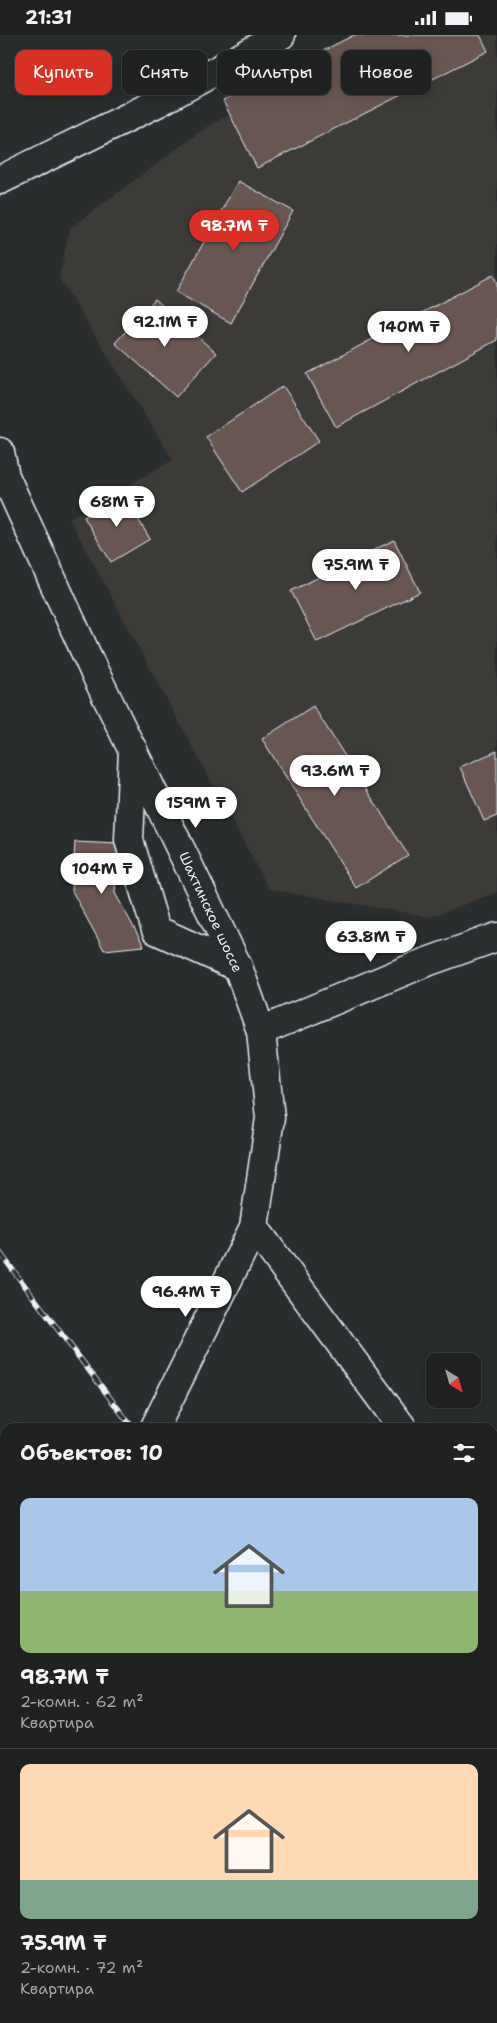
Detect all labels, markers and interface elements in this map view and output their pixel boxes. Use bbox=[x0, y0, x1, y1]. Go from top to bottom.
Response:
text: 21:31 bbox=[25, 5, 72, 30]
chip: Купить bbox=[15, 50, 112, 95]
chip: Снять bbox=[122, 50, 207, 95]
chip: Фильтры bbox=[217, 50, 331, 95]
chip: Новое bbox=[341, 50, 431, 95]
pin: 98.7M ₸ bbox=[188, 209, 280, 252]
text: 98.7M ₸ bbox=[200, 215, 268, 236]
pin: 92.1M ₸ bbox=[119, 305, 211, 348]
text: 92.1M ₸ bbox=[133, 311, 197, 332]
pin: 140M ₸ bbox=[368, 311, 450, 353]
text: 140M ₸ bbox=[378, 316, 440, 337]
pin: 68M ₸ bbox=[82, 485, 152, 528]
text: 68M ₸ bbox=[90, 491, 144, 512]
pin: 75.9M ₸ bbox=[310, 549, 402, 591]
text: 75.9M ₸ bbox=[323, 554, 389, 575]
pin: 93.6M ₸ bbox=[289, 755, 381, 797]
text: 93.6M ₸ bbox=[300, 760, 370, 781]
pin: 159M ₸ bbox=[155, 787, 237, 829]
text: 159M ₸ bbox=[166, 792, 226, 813]
street label: Шахтинское шоссе bbox=[175, 849, 247, 975]
pin: 104M ₸ bbox=[61, 853, 143, 895]
text: 104M ₸ bbox=[71, 858, 133, 879]
pin: 63.8M ₸ bbox=[325, 921, 417, 963]
text: 63.8M ₸ bbox=[337, 926, 405, 947]
pin: 96.4M ₸ bbox=[140, 1275, 232, 1318]
text: 96.4M ₸ bbox=[152, 1281, 220, 1302]
north arrow bbox=[426, 1353, 481, 1407]
map controls bbox=[426, 1353, 481, 1408]
text: Объектов: 10 bbox=[20, 1439, 163, 1467]
icon: filters bbox=[450, 1439, 478, 1467]
icon: home bbox=[204, 1531, 294, 1621]
text: 98.7M ₸ bbox=[20, 1663, 109, 1691]
text: 2-комн. · 62 m² bbox=[20, 1691, 144, 1712]
text: Квартира bbox=[20, 1712, 94, 1733]
icon: home bbox=[204, 1796, 294, 1886]
text: 75.9M ₸ bbox=[20, 1929, 106, 1957]
text: 2-комн. · 72 m² bbox=[20, 1957, 143, 1978]
text: Квартира bbox=[20, 1978, 94, 1999]

